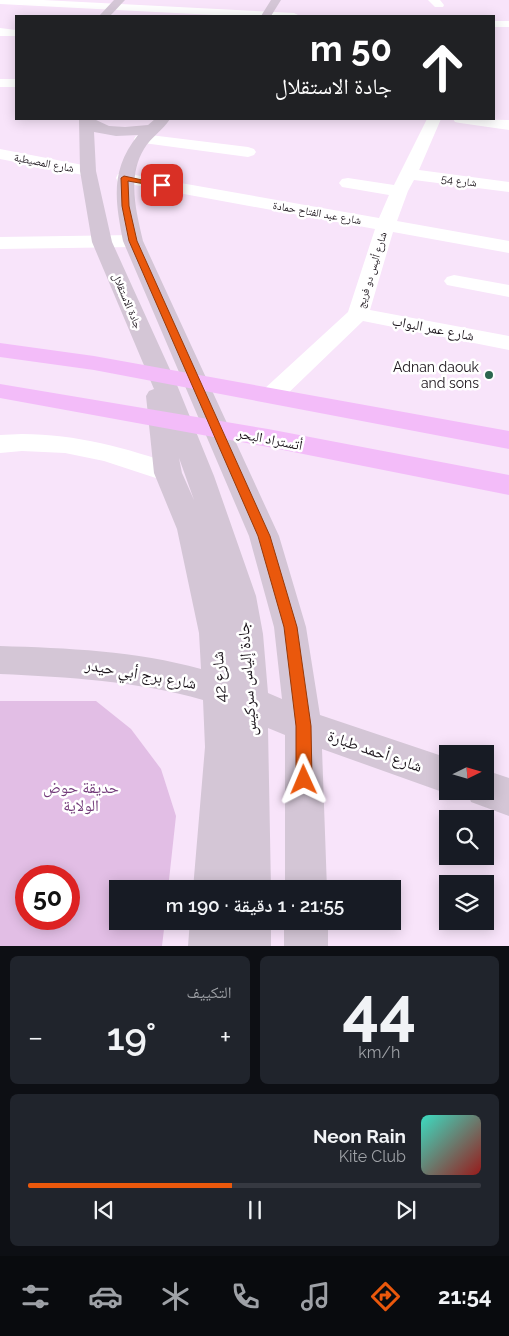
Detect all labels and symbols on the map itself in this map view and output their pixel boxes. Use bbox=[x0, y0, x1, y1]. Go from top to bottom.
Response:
street label: شارع المصيطبة bbox=[13, 151, 75, 175]
pin bbox=[141, 164, 183, 206]
street label: شارع 54 bbox=[440, 172, 478, 190]
street label: شارع عبد الفتاح حمادة bbox=[272, 199, 362, 227]
street label: شارع أليس دو فريج bbox=[353, 230, 390, 310]
street label: جادة الاستقلال bbox=[110, 271, 144, 331]
street label: شارع عمر البواب bbox=[390, 312, 475, 346]
place label: Adnan daouk and sons bbox=[393, 359, 480, 391]
marker: Adnan daouk and sons bbox=[483, 369, 495, 381]
street label: أتستراد البحر bbox=[235, 425, 304, 454]
street label: جادة إلياس سركيس bbox=[234, 621, 261, 737]
street label: شارع 42 bbox=[208, 651, 231, 703]
street label: شارع برج أبي حيدر bbox=[82, 655, 198, 696]
street label: شارع أحمد طبارة bbox=[325, 726, 425, 777]
north arrow bbox=[439, 745, 494, 800]
position arrow bbox=[277, 753, 329, 805]
park label: حديقة حوض الولاية bbox=[43, 778, 119, 815]
speed limit sign: 50 bbox=[15, 865, 80, 930]

